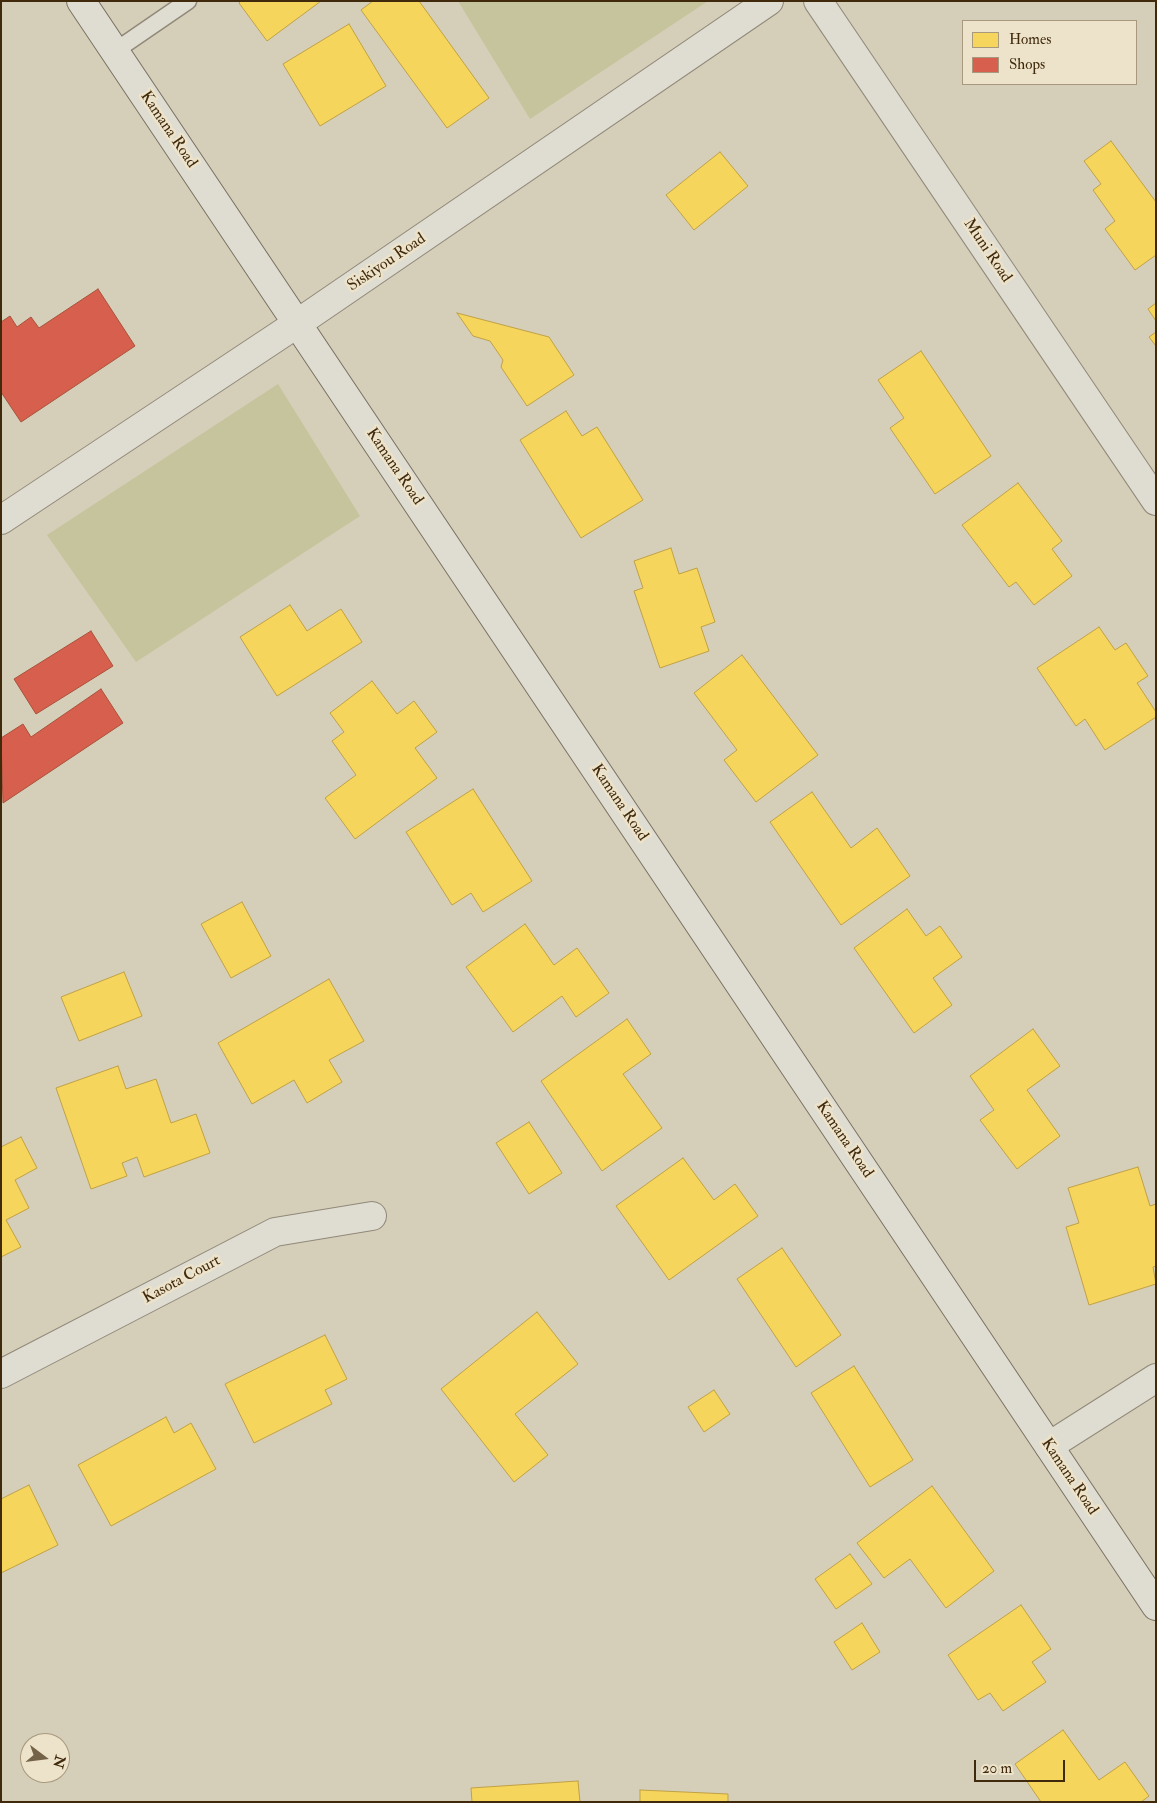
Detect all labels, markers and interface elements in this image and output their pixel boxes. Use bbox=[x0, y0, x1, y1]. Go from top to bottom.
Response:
legend bbox=[962, 20, 1137, 85]
text: Homes bbox=[1009, 30, 1051, 49]
text: Shops bbox=[1009, 55, 1045, 74]
street label: Kamana Road bbox=[135, 88, 201, 172]
street label: Muni Road bbox=[959, 215, 1015, 287]
street label: Siskiyou Road bbox=[344, 230, 430, 296]
street label: Kamana Road bbox=[361, 425, 427, 509]
street label: Kamana Road bbox=[586, 761, 652, 845]
street label: Kamana Road bbox=[811, 1098, 877, 1182]
street label: Kasota Court bbox=[140, 1252, 224, 1308]
street label: Kamana Road bbox=[1036, 1435, 1102, 1519]
north arrow bbox=[20, 1733, 70, 1783]
scale bar bbox=[977, 1750, 1068, 1782]
text: N bbox=[49, 1753, 69, 1770]
text: 20 m bbox=[982, 1759, 1012, 1778]

